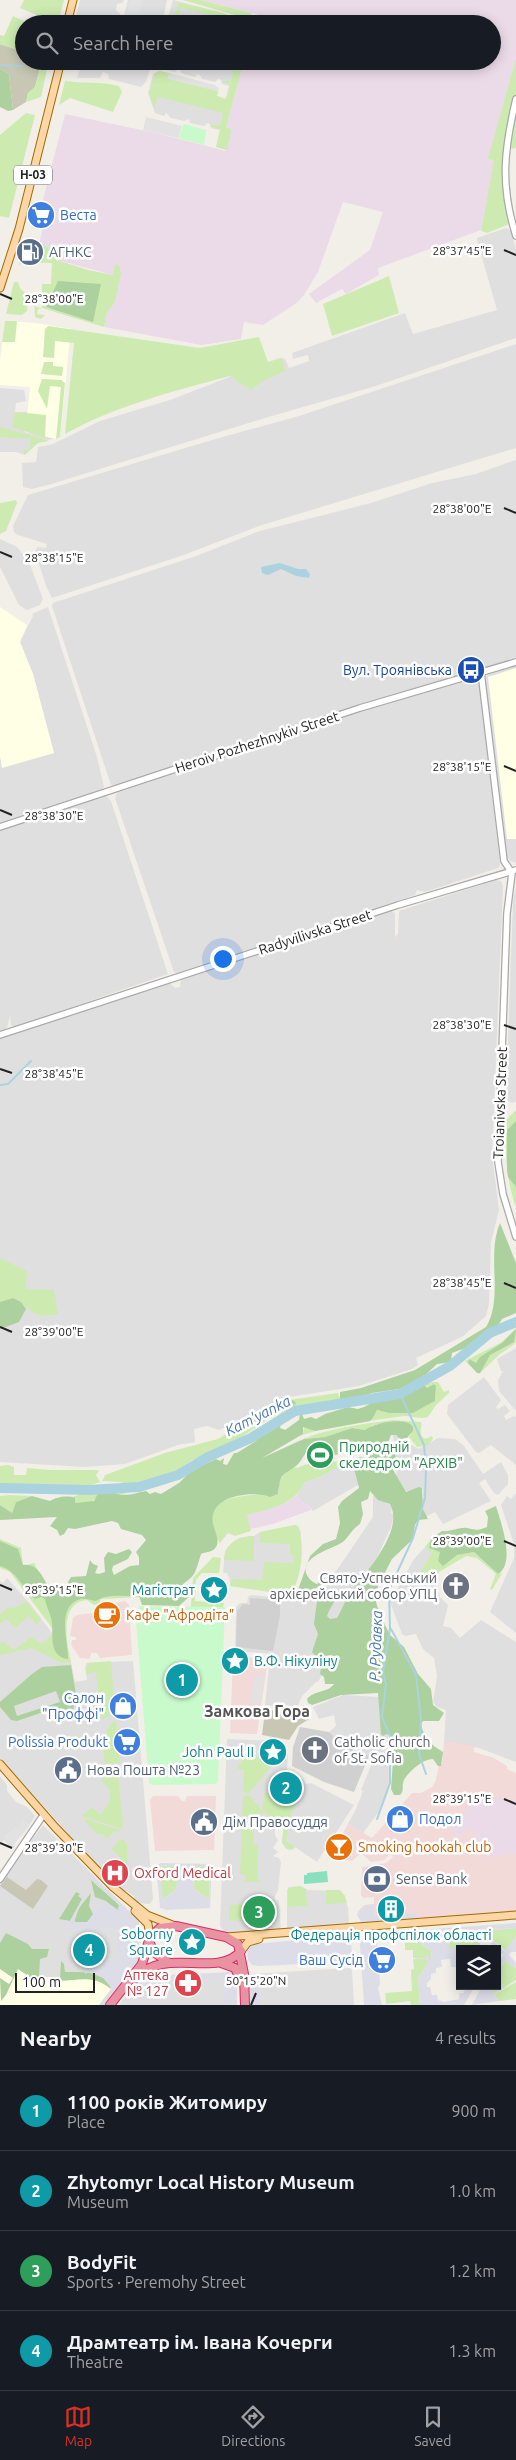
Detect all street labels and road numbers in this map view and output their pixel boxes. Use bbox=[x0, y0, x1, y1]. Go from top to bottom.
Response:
road number: Н-03 bbox=[14, 166, 52, 184]
street label: Heroiv Pozhezhnykiv Street bbox=[173, 708, 341, 776]
street label: Radyvilivska Street bbox=[257, 906, 374, 958]
street label: Troianivska Street bbox=[490, 1046, 510, 1159]

